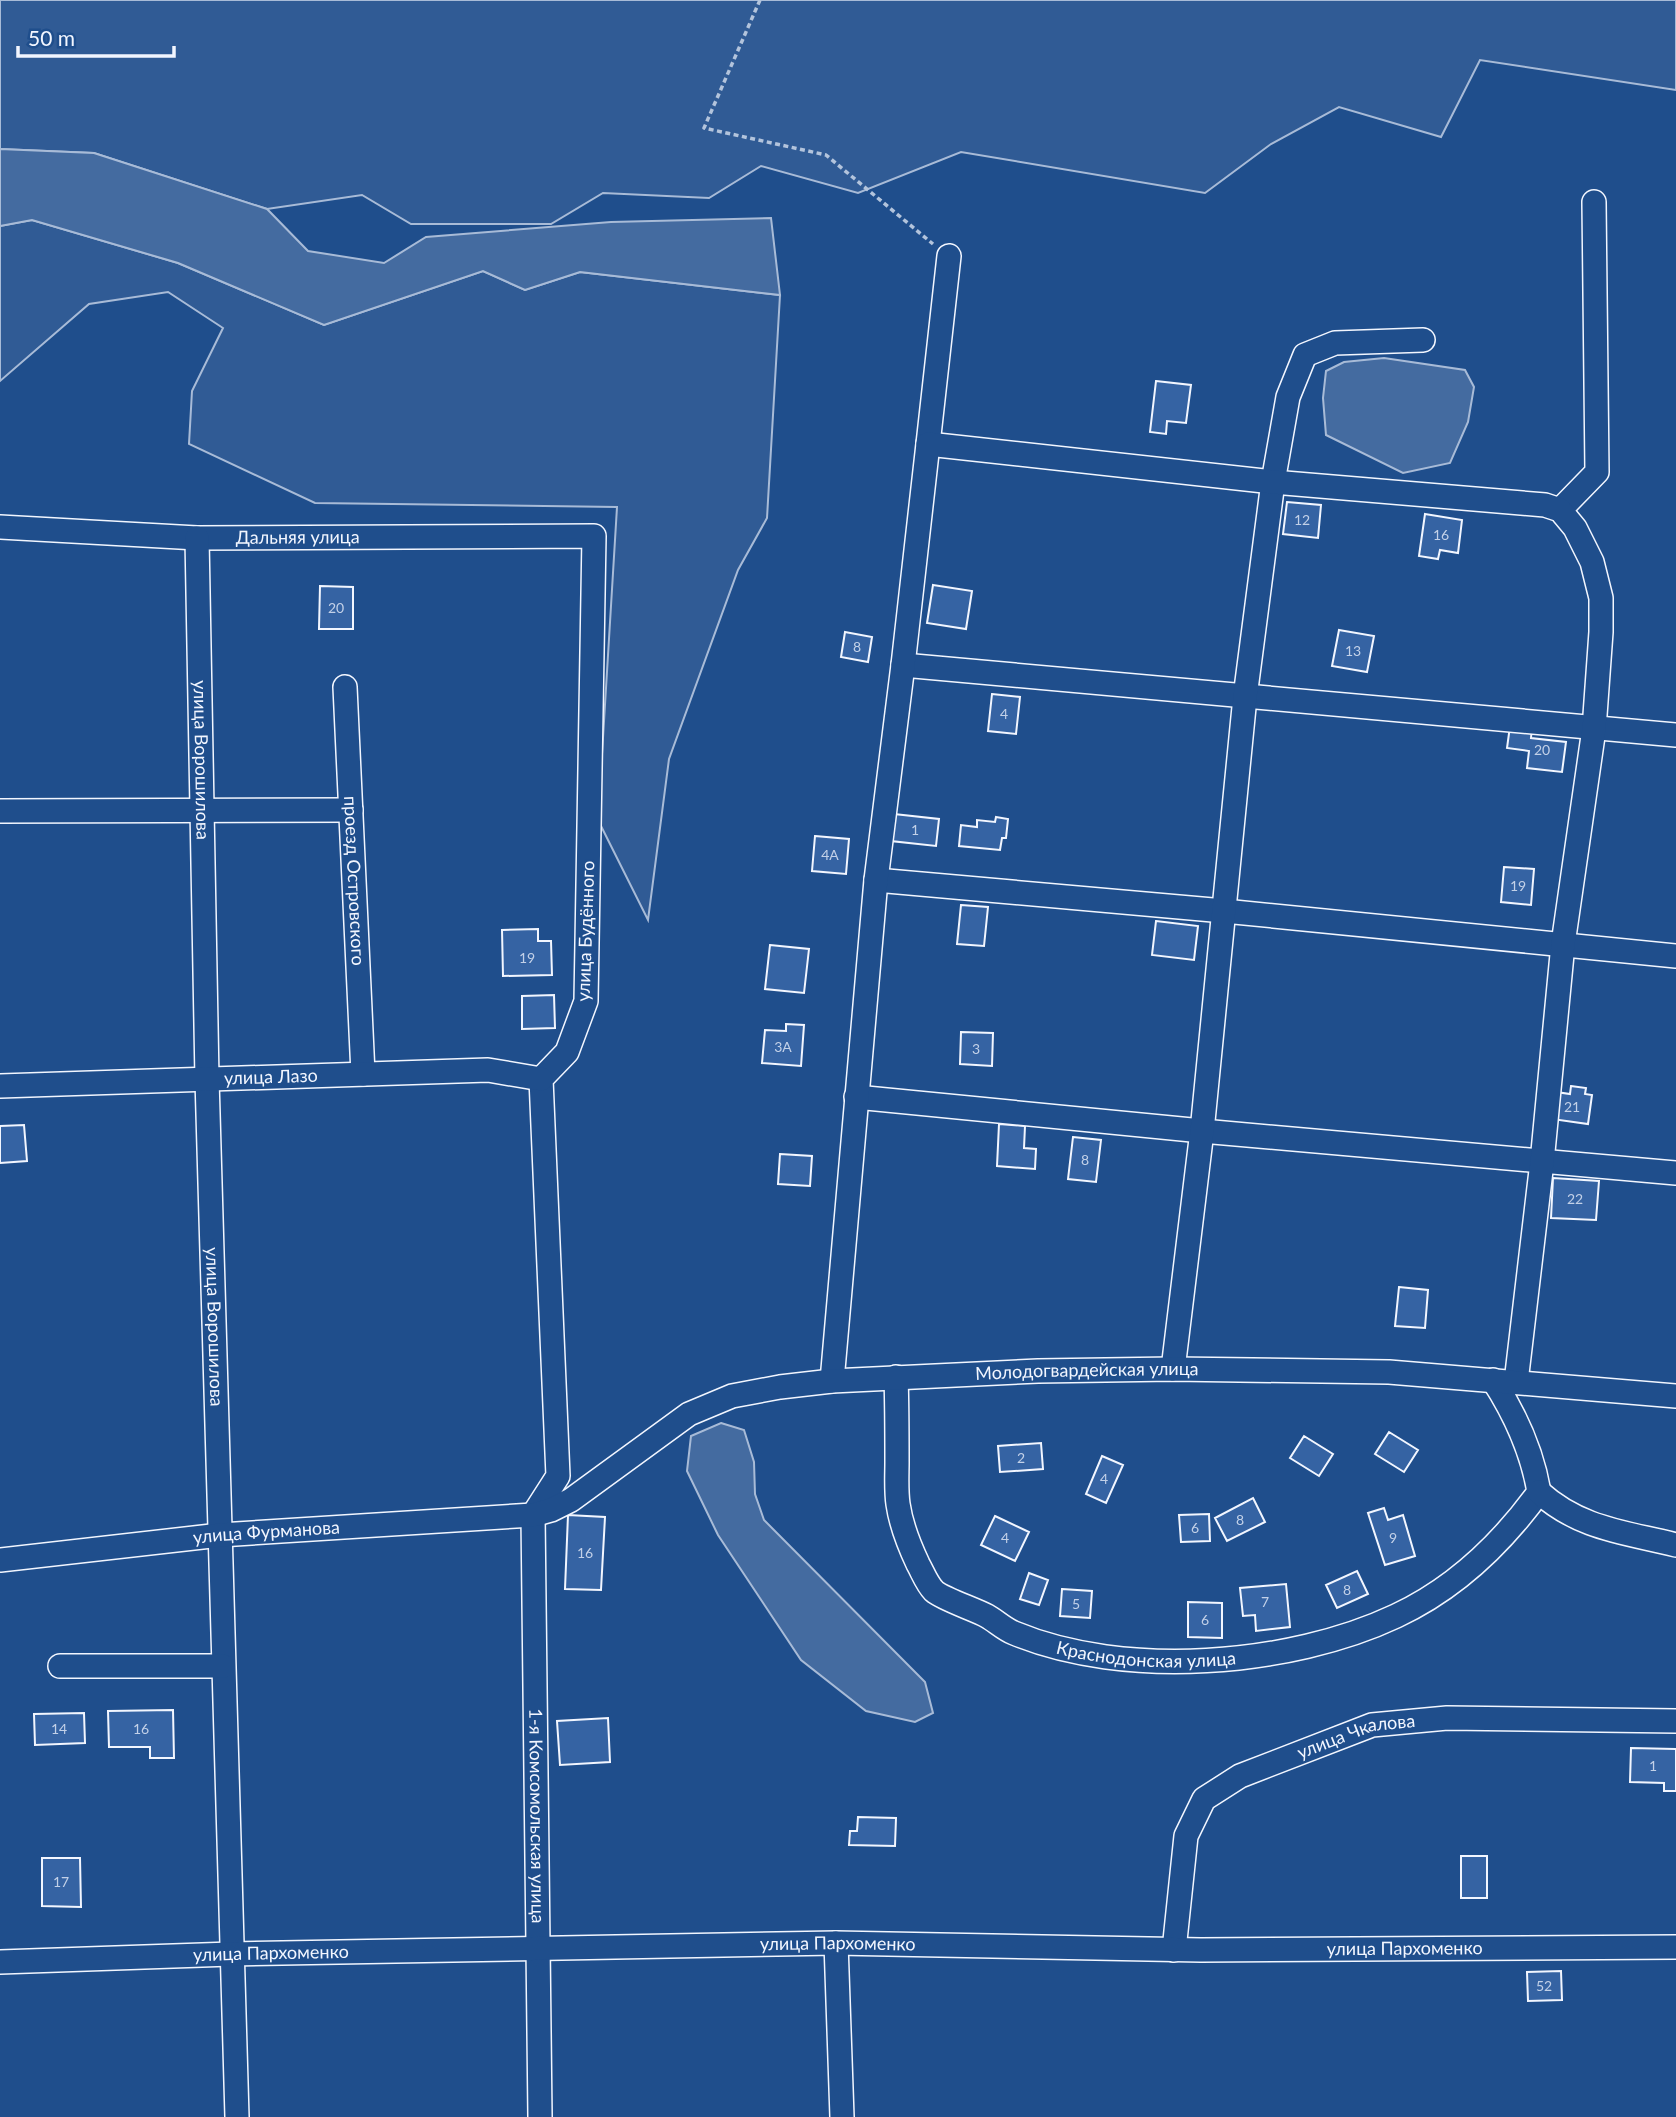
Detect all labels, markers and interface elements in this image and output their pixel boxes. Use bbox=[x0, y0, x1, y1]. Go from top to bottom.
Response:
scale bar bbox=[18, 14, 173, 58]
text: 50 m bbox=[28, 25, 75, 50]
house number: 12 bbox=[1294, 511, 1310, 528]
street label: Дальняя улица bbox=[236, 525, 360, 548]
house number: 16 bbox=[1433, 526, 1449, 543]
house number: 20 bbox=[328, 599, 344, 616]
house number: 8 bbox=[853, 638, 861, 655]
house number: 13 bbox=[1345, 642, 1361, 659]
street label: улица Ворошилова bbox=[190, 680, 215, 840]
house number: 4 bbox=[1000, 705, 1008, 722]
house number: 20 bbox=[1534, 741, 1550, 758]
street label: проезд Островского bbox=[340, 795, 370, 966]
house number: 1 bbox=[911, 821, 919, 838]
house number: 4А bbox=[821, 846, 839, 863]
street label: улица Будённого bbox=[572, 860, 598, 1002]
house number: 19 bbox=[1510, 877, 1526, 894]
house number: 19 bbox=[519, 949, 535, 966]
house number: 3А bbox=[774, 1038, 792, 1055]
house number: 3 bbox=[972, 1040, 980, 1057]
street label: улица Лазо bbox=[224, 1064, 318, 1089]
house number: 21 bbox=[1564, 1098, 1580, 1115]
house number: 8 bbox=[1081, 1151, 1089, 1168]
house number: 22 bbox=[1567, 1190, 1583, 1207]
street label: улица Ворошилова bbox=[202, 1247, 228, 1407]
street label: Молодогвардейская улица bbox=[975, 1357, 1199, 1384]
house number: 2 bbox=[1017, 1449, 1025, 1466]
house number: 4 bbox=[1100, 1470, 1108, 1487]
house number: 8 bbox=[1236, 1511, 1244, 1528]
street label: улица Фурманова bbox=[192, 1515, 341, 1548]
house number: 6 bbox=[1191, 1519, 1199, 1536]
house number: 4 bbox=[1001, 1529, 1009, 1546]
house number: 9 bbox=[1389, 1529, 1397, 1546]
house number: 16 bbox=[577, 1544, 593, 1561]
house number: 8 bbox=[1343, 1581, 1351, 1598]
house number: 7 bbox=[1261, 1593, 1269, 1610]
house number: 5 bbox=[1072, 1595, 1080, 1612]
house number: 6 bbox=[1201, 1611, 1209, 1628]
street label: Краснодонская улица bbox=[1054, 1636, 1237, 1671]
street label: 1-я Комсомольская улица bbox=[525, 1708, 550, 1924]
street label: улица Чкалова bbox=[1294, 1709, 1416, 1763]
house number: 14 bbox=[51, 1720, 67, 1737]
house number: 16 bbox=[133, 1720, 149, 1737]
house number: 1 bbox=[1649, 1757, 1657, 1774]
house number: 17 bbox=[53, 1873, 69, 1890]
street label: улица Пархоменко bbox=[760, 1931, 916, 1955]
street label: улица Пархоменко bbox=[1327, 1936, 1483, 1959]
street label: улица Пархоменко bbox=[193, 1940, 349, 1965]
house number: 52 bbox=[1536, 1977, 1552, 1994]

